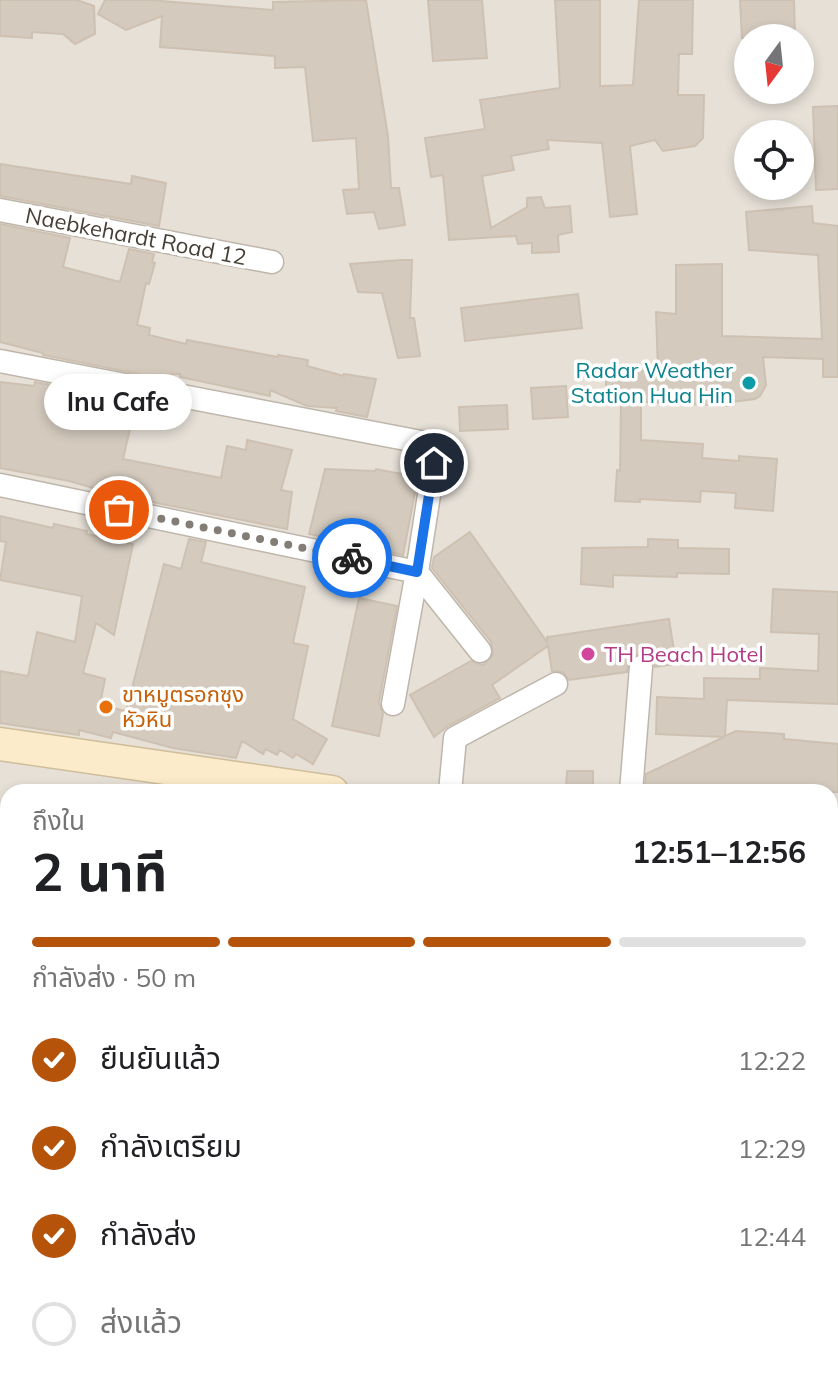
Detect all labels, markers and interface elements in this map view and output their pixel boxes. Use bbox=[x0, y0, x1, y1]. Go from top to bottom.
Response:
north arrow bbox=[734, 24, 814, 104]
map controls bbox=[734, 24, 814, 200]
button: locate bbox=[734, 120, 814, 200]
street label: Naebkehardt Road 12 bbox=[23, 201, 249, 271]
place label: Radar Weather Station Hua Hin bbox=[571, 356, 733, 409]
callout: Inu Cafe bbox=[45, 374, 193, 430]
marker: Radar Weather Station Hua Hin bbox=[740, 374, 758, 392]
text: Inu Cafe bbox=[67, 385, 169, 418]
pin bbox=[400, 429, 468, 497]
icon: home bbox=[412, 441, 456, 485]
pin bbox=[85, 476, 153, 544]
icon: bag bbox=[97, 488, 141, 532]
courier bbox=[312, 518, 392, 598]
icon: bike bbox=[330, 536, 374, 580]
place label: TH Beach Hotel bbox=[604, 640, 764, 668]
marker: TH Beach Hotel bbox=[579, 645, 597, 663]
place label: ขาหมูตรอกซุง หัวหิน bbox=[122, 680, 244, 733]
marker: ขาหมูตรอกซุง หัวหิน bbox=[97, 698, 115, 716]
text: ถึงใน bbox=[32, 804, 85, 837]
text: 12:51–12:56 bbox=[632, 833, 806, 871]
text: 2 นาที bbox=[32, 839, 167, 904]
text: กำลังส่ง · 50 m bbox=[32, 961, 196, 994]
icon: check bbox=[32, 1038, 76, 1082]
text: ยืนยันแล้ว bbox=[100, 1039, 221, 1077]
text: 12:22 bbox=[738, 1044, 806, 1077]
icon: check bbox=[32, 1126, 76, 1170]
text: กำลังเตรียม bbox=[100, 1127, 242, 1165]
text: 12:29 bbox=[738, 1132, 806, 1165]
icon: check bbox=[32, 1214, 76, 1258]
text: กำลังส่ง bbox=[100, 1215, 197, 1253]
text: 12:44 bbox=[738, 1220, 806, 1253]
text: ส่งแล้ว bbox=[100, 1303, 182, 1341]

